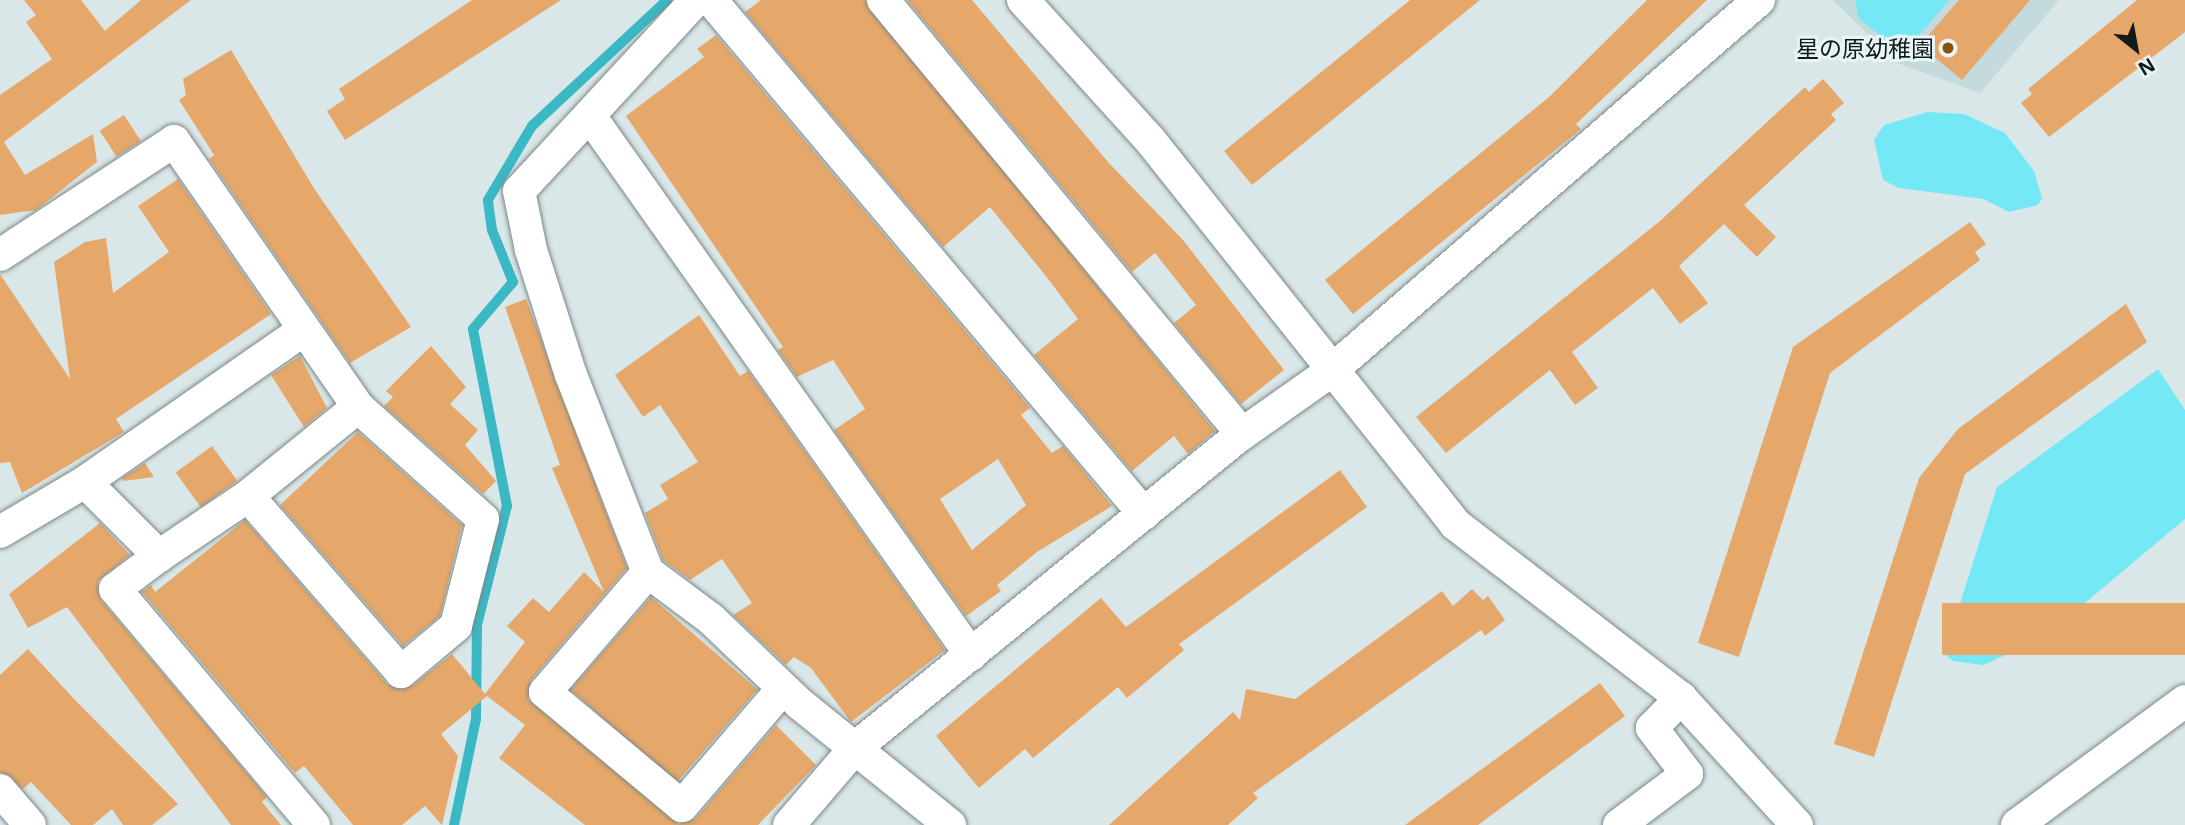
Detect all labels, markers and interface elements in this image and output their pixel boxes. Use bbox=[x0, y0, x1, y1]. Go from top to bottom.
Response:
north arrow bbox=[2101, 14, 2171, 84]
place label: 星の原幼稚園 bbox=[1796, 34, 1934, 62]
marker: 星の原幼稚園 bbox=[1940, 40, 1956, 56]
text: N bbox=[2134, 52, 2160, 82]

